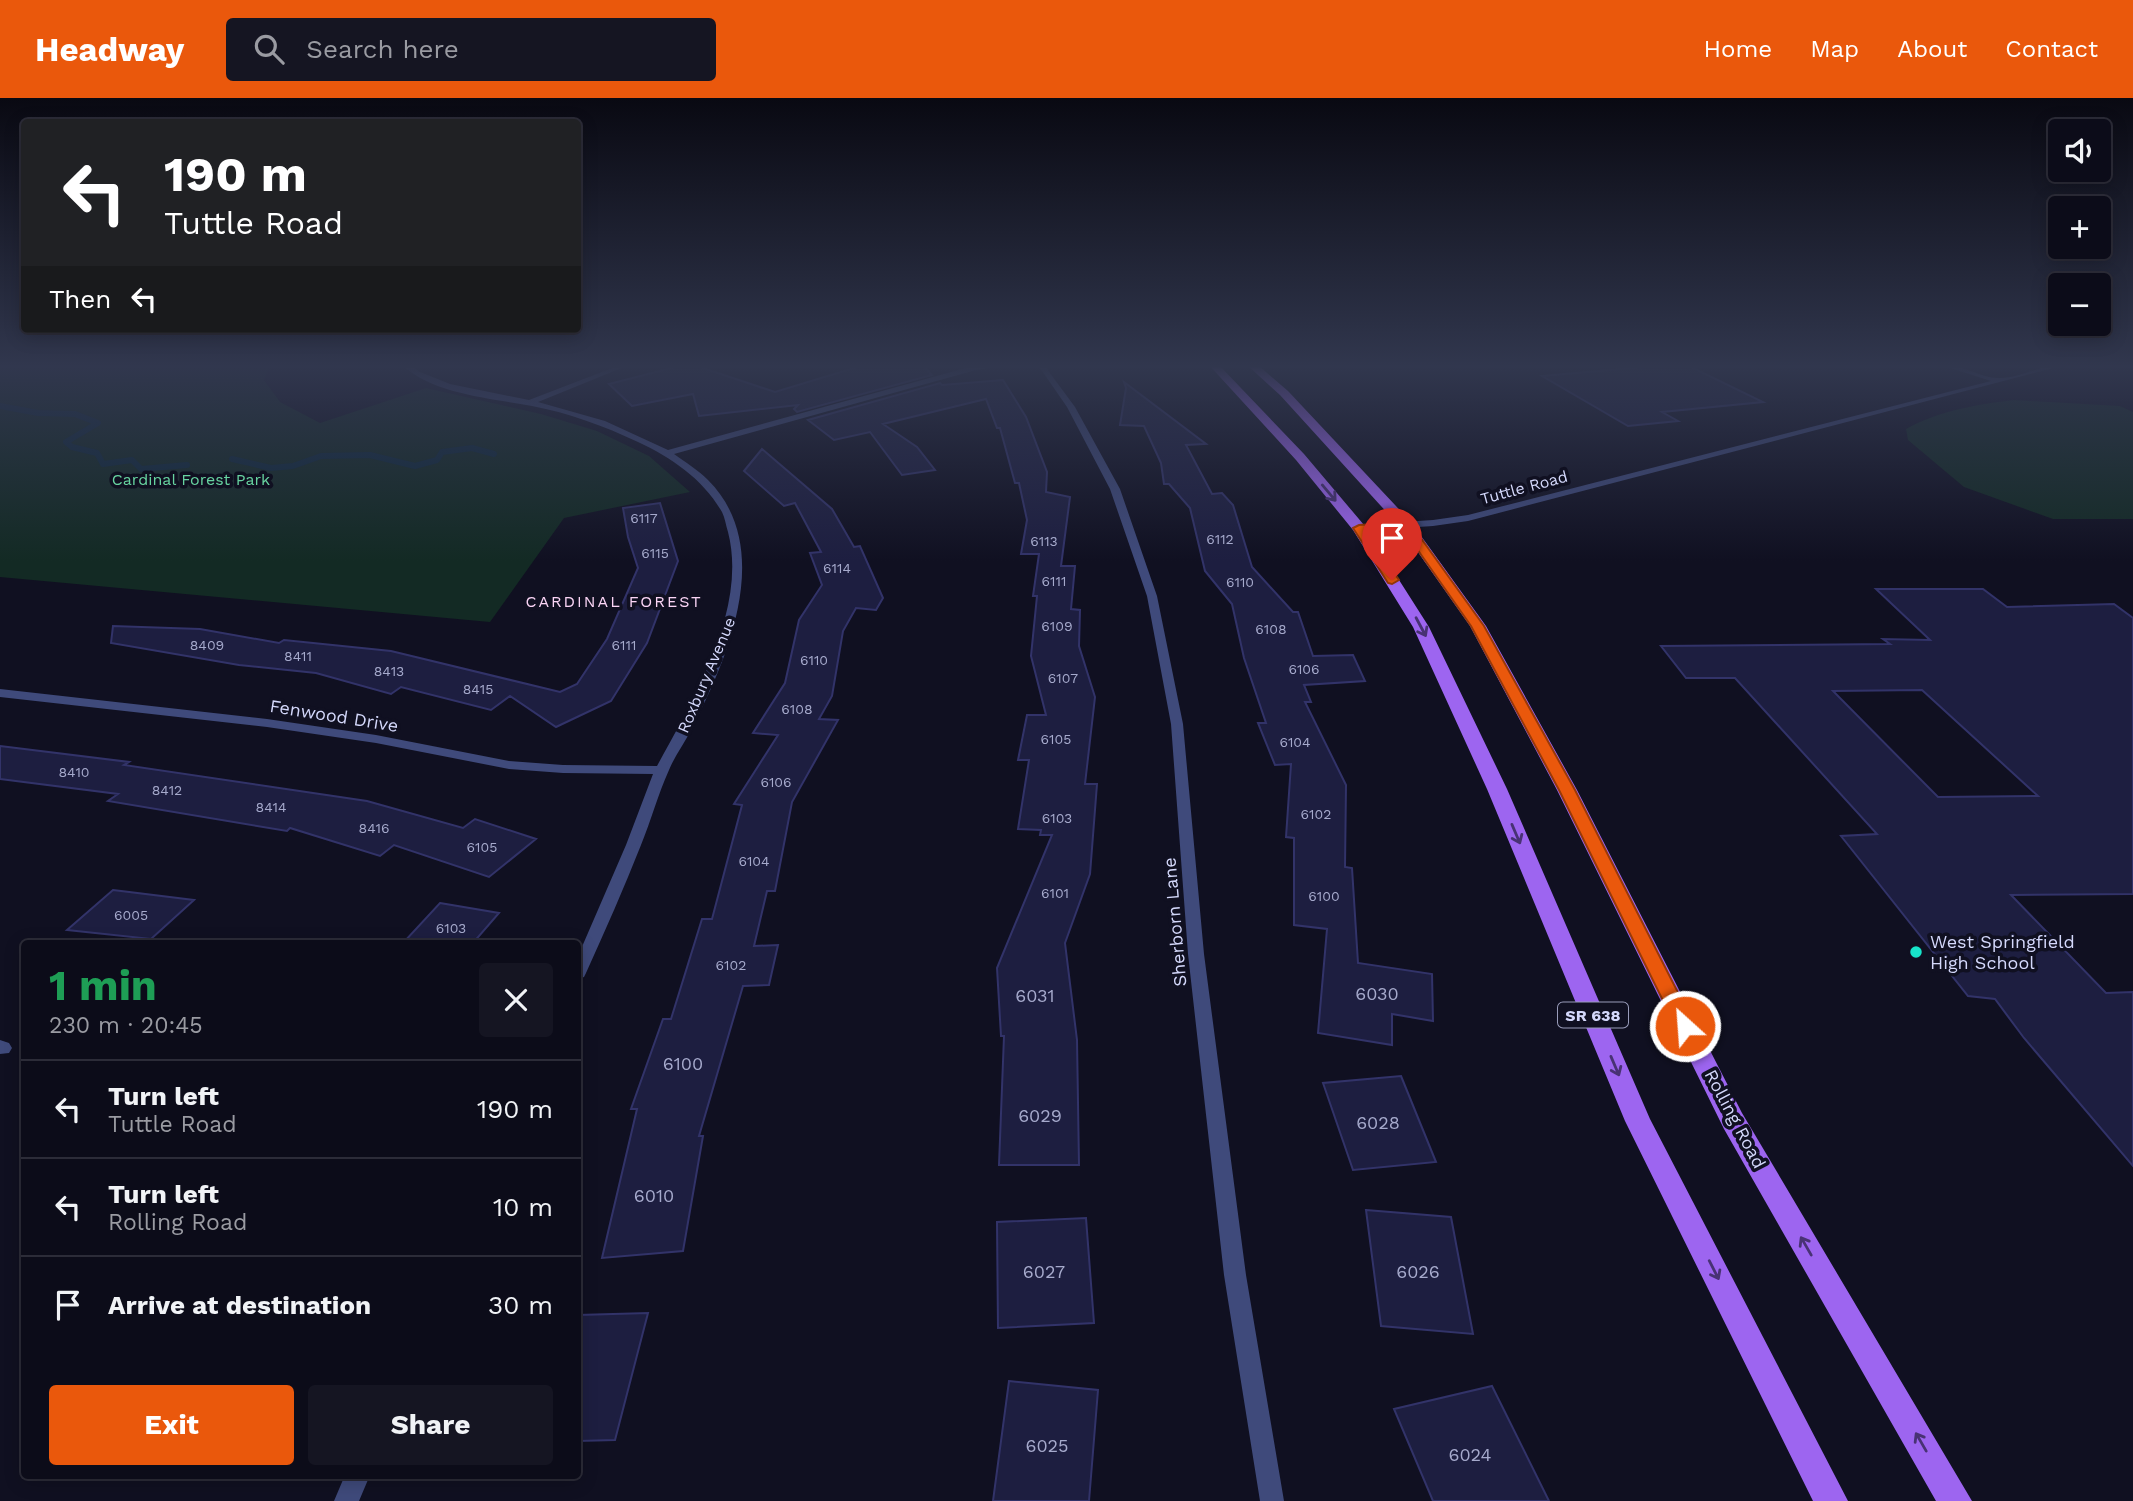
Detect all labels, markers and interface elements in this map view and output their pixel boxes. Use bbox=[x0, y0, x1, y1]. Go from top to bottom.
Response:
search box bbox=[226, 18, 716, 81]
text: Headway bbox=[35, 30, 184, 69]
icon: search bbox=[250, 30, 288, 68]
text: Search here bbox=[306, 34, 459, 64]
text: Home bbox=[1704, 35, 1772, 63]
text: Map bbox=[1810, 35, 1859, 63]
text: About bbox=[1897, 35, 1967, 63]
text: Contact bbox=[2005, 35, 2098, 63]
map controls bbox=[2048, 119, 2111, 336]
button: sound bbox=[2048, 119, 2111, 182]
text: 190 m bbox=[164, 145, 307, 203]
icon: left bbox=[49, 147, 140, 238]
button: + bbox=[2048, 196, 2111, 259]
text: Tuttle Road bbox=[164, 204, 343, 242]
button: − bbox=[2048, 273, 2111, 336]
icon: left bbox=[125, 280, 163, 318]
text: Then bbox=[49, 284, 111, 314]
street label: Tuttle Road bbox=[1478, 467, 1570, 508]
park label: Cardinal Forest Park bbox=[112, 470, 270, 489]
one-way arrow bbox=[1321, 483, 1337, 501]
pin bbox=[1362, 508, 1422, 580]
house number: 6117 bbox=[630, 510, 658, 526]
icon: arrive bbox=[1373, 519, 1411, 557]
house number: 6112 bbox=[1206, 531, 1234, 547]
house number: 6113 bbox=[1030, 533, 1058, 549]
house number: 6115 bbox=[641, 545, 669, 561]
house number: 6114 bbox=[823, 560, 851, 576]
house number: 6111 bbox=[1042, 573, 1066, 589]
house number: 6110 bbox=[1226, 574, 1254, 590]
district label: CARDINAL FOREST bbox=[525, 592, 703, 611]
street label: Roxbury Avenue bbox=[674, 614, 739, 736]
one-way arrow bbox=[1414, 617, 1428, 637]
house number: 6109 bbox=[1041, 618, 1073, 634]
house number: 6108 bbox=[1255, 621, 1287, 637]
house number: 8409 bbox=[190, 637, 224, 653]
house number: 6111 bbox=[612, 637, 636, 653]
house number: 8411 bbox=[284, 648, 312, 664]
house number: 6110 bbox=[800, 652, 828, 668]
house number: 6106 bbox=[1288, 661, 1320, 677]
house number: 8413 bbox=[374, 663, 404, 679]
house number: 6107 bbox=[1048, 670, 1078, 686]
house number: 8415 bbox=[463, 681, 493, 697]
street label: Fenwood Drive bbox=[268, 695, 400, 736]
house number: 6108 bbox=[781, 701, 813, 717]
house number: 6105 bbox=[1041, 731, 1071, 747]
house number: 6104 bbox=[1279, 734, 1311, 750]
house number: 8410 bbox=[58, 764, 90, 780]
house number: 6106 bbox=[760, 774, 792, 790]
house number: 8412 bbox=[152, 782, 182, 798]
house number: 8414 bbox=[256, 799, 286, 815]
house number: 6102 bbox=[1301, 806, 1331, 822]
house number: 6103 bbox=[1042, 810, 1072, 826]
house number: 8416 bbox=[359, 820, 389, 836]
one-way arrow bbox=[1510, 823, 1523, 844]
house number: 6105 bbox=[467, 839, 497, 855]
house number: 6104 bbox=[738, 853, 770, 869]
street label: Sherborn Lane bbox=[1158, 857, 1191, 988]
house number: 6101 bbox=[1041, 885, 1069, 901]
house number: 6100 bbox=[1308, 888, 1340, 904]
house number: 6005 bbox=[114, 907, 148, 923]
house number: 6103 bbox=[436, 920, 466, 936]
place label: West Springfield High School bbox=[1930, 931, 2075, 973]
marker: West Springfield High School bbox=[1908, 944, 1924, 960]
house number: 6102 bbox=[716, 957, 746, 973]
text: 1 min bbox=[49, 961, 157, 1010]
button: close bbox=[479, 963, 553, 1037]
house number: 6030 bbox=[1355, 983, 1399, 1004]
house number: 6031 bbox=[1015, 985, 1055, 1006]
position arrow bbox=[1648, 989, 1722, 1063]
road number: SR 638 bbox=[1558, 1002, 1628, 1028]
text: 230 m · 20:45 bbox=[49, 1012, 203, 1039]
house number: 6100 bbox=[663, 1053, 703, 1074]
one-way arrow bbox=[1609, 1055, 1622, 1076]
street label: Rolling Road bbox=[1701, 1066, 1770, 1172]
text: Turn left bbox=[108, 1081, 219, 1111]
icon: left bbox=[49, 1090, 87, 1128]
text: 190 m bbox=[477, 1094, 553, 1124]
house number: 6029 bbox=[1018, 1105, 1062, 1126]
text: Tuttle Road bbox=[108, 1111, 237, 1138]
house number: 6028 bbox=[1356, 1112, 1400, 1133]
text: Turn left bbox=[108, 1179, 219, 1209]
house number: 6010 bbox=[634, 1185, 674, 1206]
icon: left bbox=[49, 1188, 87, 1226]
text: 10 m bbox=[493, 1192, 553, 1222]
text: Rolling Road bbox=[108, 1209, 247, 1236]
one-way arrow bbox=[1799, 1236, 1813, 1256]
one-way arrow bbox=[1708, 1259, 1722, 1280]
house number: 6027 bbox=[1023, 1261, 1065, 1282]
house number: 6026 bbox=[1396, 1261, 1440, 1282]
icon: arrive bbox=[49, 1286, 87, 1324]
text: Arrive at destination bbox=[108, 1290, 371, 1320]
text: 30 m bbox=[488, 1290, 553, 1320]
button: Exit bbox=[49, 1385, 294, 1465]
button: Share bbox=[308, 1385, 553, 1465]
one-way arrow bbox=[1914, 1432, 1927, 1453]
house number: 6025 bbox=[1025, 1435, 1069, 1456]
house number: 6024 bbox=[1448, 1444, 1492, 1465]

